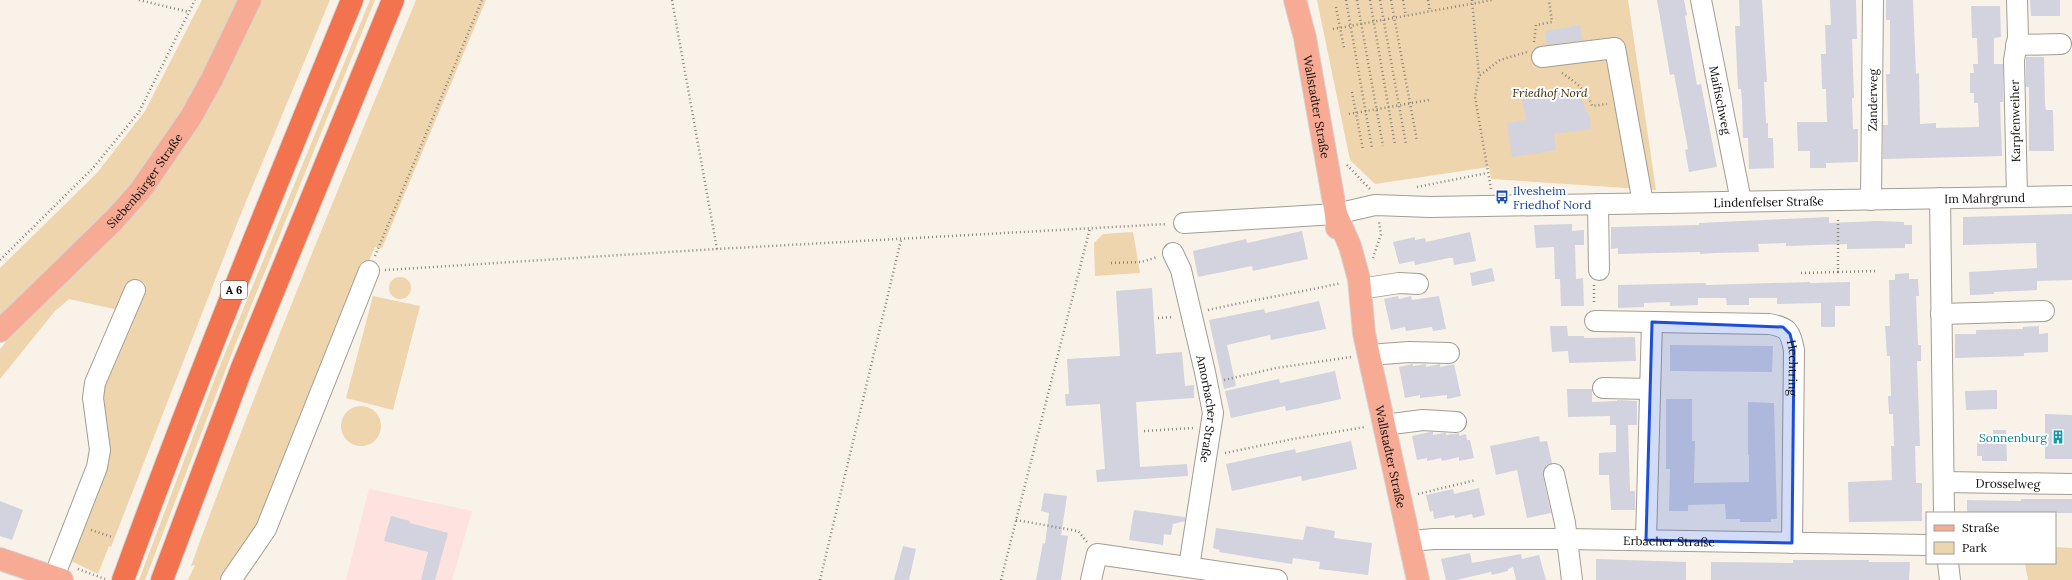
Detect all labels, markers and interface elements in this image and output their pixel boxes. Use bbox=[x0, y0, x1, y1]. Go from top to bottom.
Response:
street label: Wallstadter Straße bbox=[1301, 54, 1334, 160]
street label: Maifischweg bbox=[1707, 64, 1735, 136]
street label: Zanderweg bbox=[1864, 68, 1880, 131]
street label: Karpfenweiher bbox=[2007, 79, 2023, 162]
park label: Friedhof Nord bbox=[1512, 85, 1588, 100]
street label: Siebenbürger Straße bbox=[103, 130, 185, 231]
place label: Ilvesheim Friedhof Nord bbox=[1513, 183, 1591, 212]
bus stop icon: Ilvesheim Friedhof Nord bbox=[1494, 189, 1510, 205]
street label: Im Mahrgrund bbox=[1944, 189, 2025, 206]
street label: Lindenfelser Straße bbox=[1713, 193, 1824, 210]
road number: A 6 bbox=[221, 281, 247, 299]
street label: Hechtring bbox=[1784, 338, 1802, 396]
street label: Amorbacher Straße bbox=[1193, 352, 1221, 464]
street label: Wallstadter Straße bbox=[1373, 404, 1410, 510]
building icon: Sonnenburg bbox=[2050, 429, 2066, 445]
place label: Sonnenburg bbox=[1979, 430, 2047, 445]
street label: Drosselweg bbox=[1976, 475, 2041, 491]
legend bbox=[1926, 512, 2056, 564]
text: Straße bbox=[1962, 520, 2000, 535]
street label: Erbacher Straße bbox=[1623, 532, 1715, 549]
text: Park bbox=[1962, 540, 1988, 555]

